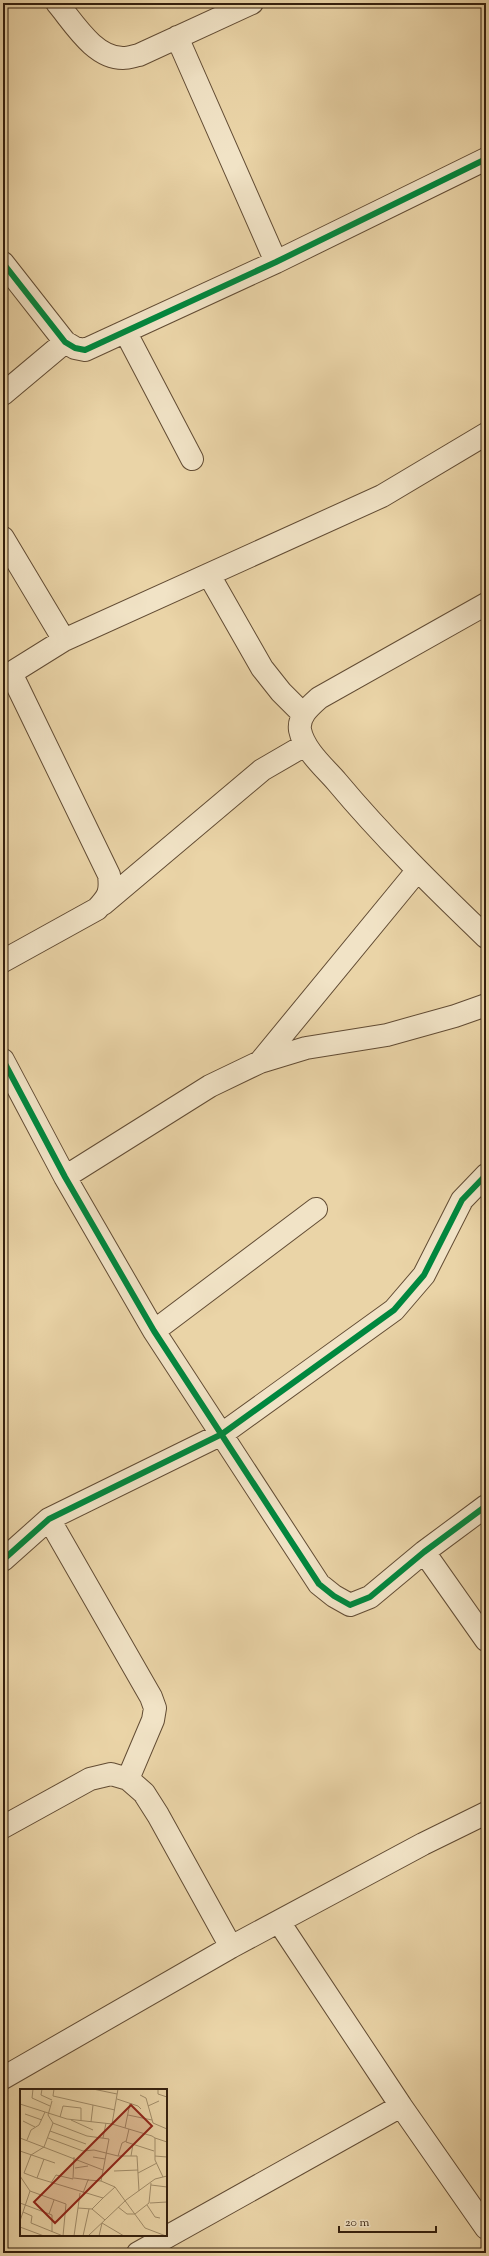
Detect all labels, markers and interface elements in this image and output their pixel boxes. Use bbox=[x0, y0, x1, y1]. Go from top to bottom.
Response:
inset map bbox=[20, 2089, 167, 2236]
scale bar bbox=[339, 2208, 436, 2234]
text: 20 m bbox=[345, 2214, 370, 2232]

